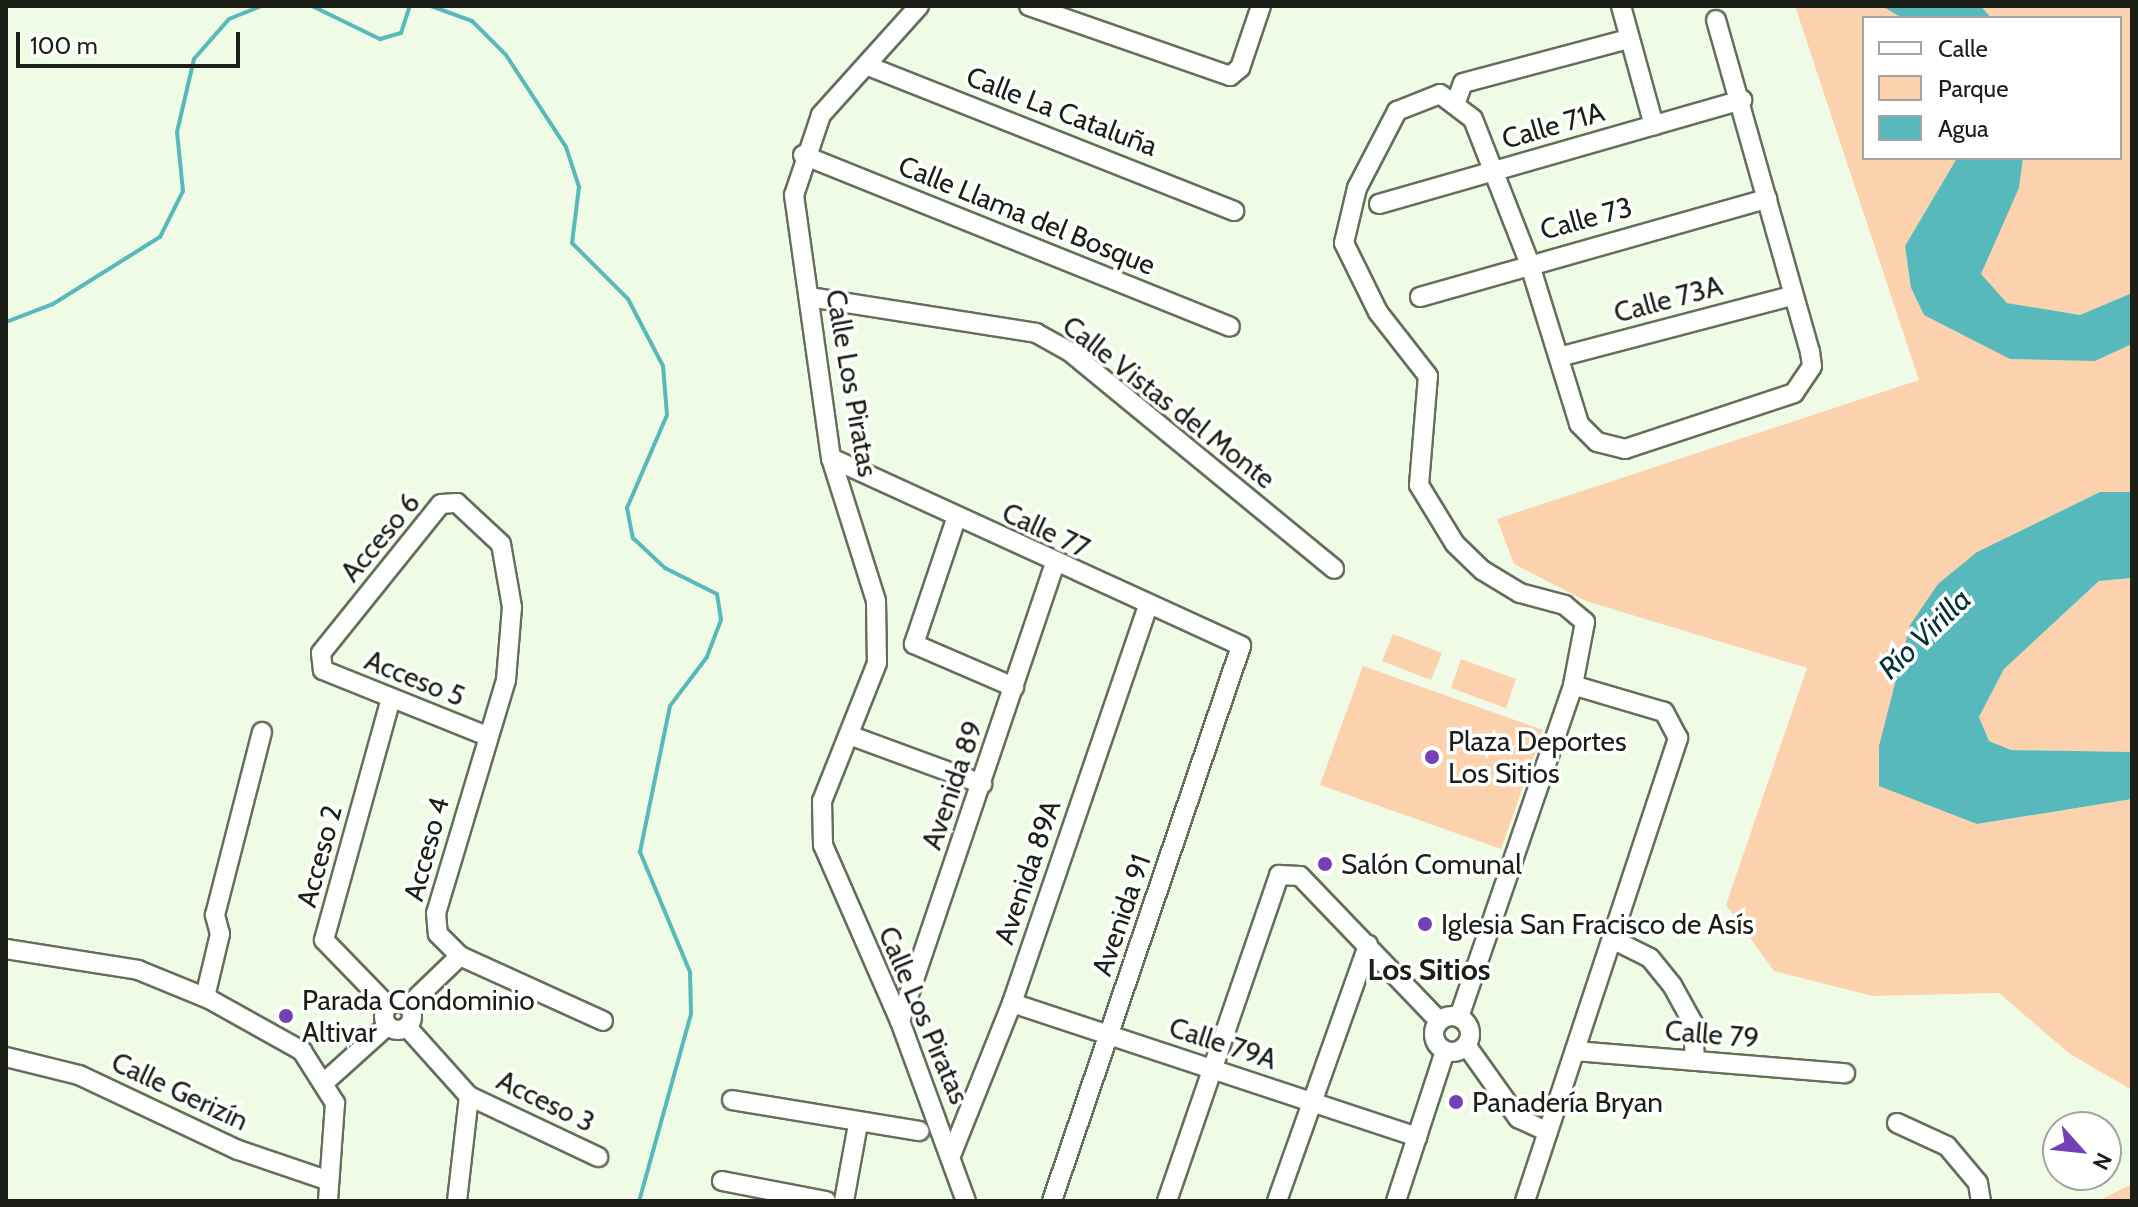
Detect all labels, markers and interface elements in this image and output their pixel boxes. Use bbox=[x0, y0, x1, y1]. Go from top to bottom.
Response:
scale bar bbox=[20, 16, 244, 66]
legend bbox=[1862, 16, 2122, 160]
text: 100 m bbox=[30, 31, 98, 60]
text: Calle bbox=[1938, 34, 1988, 63]
street label: Calle La Cataluña bbox=[962, 59, 1162, 163]
text: Parque bbox=[1938, 74, 2008, 103]
street label: Calle 71A bbox=[1498, 94, 1608, 156]
text: Agua bbox=[1938, 114, 1989, 143]
street label: Calle Llama del Bosque bbox=[894, 148, 1160, 282]
street label: Calle 73 bbox=[1536, 190, 1636, 246]
street label: Calle 73A bbox=[1610, 268, 1726, 330]
street label: Calle Los Piratas bbox=[819, 287, 885, 479]
street label: Calle Vistas del Monte bbox=[1056, 309, 1282, 495]
street label: Acceso 6 bbox=[333, 486, 427, 588]
street label: Calle 77 bbox=[997, 495, 1095, 565]
water label: Río Virilla bbox=[1871, 581, 1979, 687]
street label: Acceso 5 bbox=[360, 643, 470, 713]
street label: Avenida 89 bbox=[914, 716, 990, 854]
place label: Plaza Deportes Los Sitios bbox=[1448, 724, 1626, 790]
marker: Plaza Deportes Los Sitios bbox=[1423, 748, 1441, 766]
street label: Acceso 4 bbox=[396, 794, 456, 904]
street label: Avenida 89A bbox=[987, 795, 1067, 949]
street label: Acceso 2 bbox=[289, 801, 349, 911]
place label: Salón Comunal bbox=[1341, 847, 1522, 881]
street label: Avenida 91 bbox=[1085, 850, 1157, 980]
marker: Salón Comunal bbox=[1316, 855, 1334, 873]
place label: Iglesia San Fracisco de Asís bbox=[1441, 907, 1754, 941]
marker: Iglesia San Fracisco de Asís bbox=[1416, 915, 1434, 933]
street label: Calle Los Piratas bbox=[872, 921, 976, 1109]
district label: Los Sitios bbox=[1367, 952, 1491, 988]
place label: Parada Condominio Altivar bbox=[302, 983, 535, 1049]
marker: Parada Condominio Altivar bbox=[277, 1007, 295, 1025]
street label: Calle 79A bbox=[1165, 1010, 1281, 1076]
street label: Calle 79 bbox=[1664, 1013, 1760, 1055]
street label: Calle Gerizín bbox=[106, 1045, 254, 1137]
street label: Acceso 3 bbox=[492, 1063, 600, 1139]
place label: Panadería Bryan bbox=[1472, 1085, 1663, 1119]
marker: Panadería Bryan bbox=[1447, 1093, 1465, 1111]
north arrow bbox=[2042, 1111, 2122, 1191]
text: N bbox=[2086, 1148, 2118, 1174]

